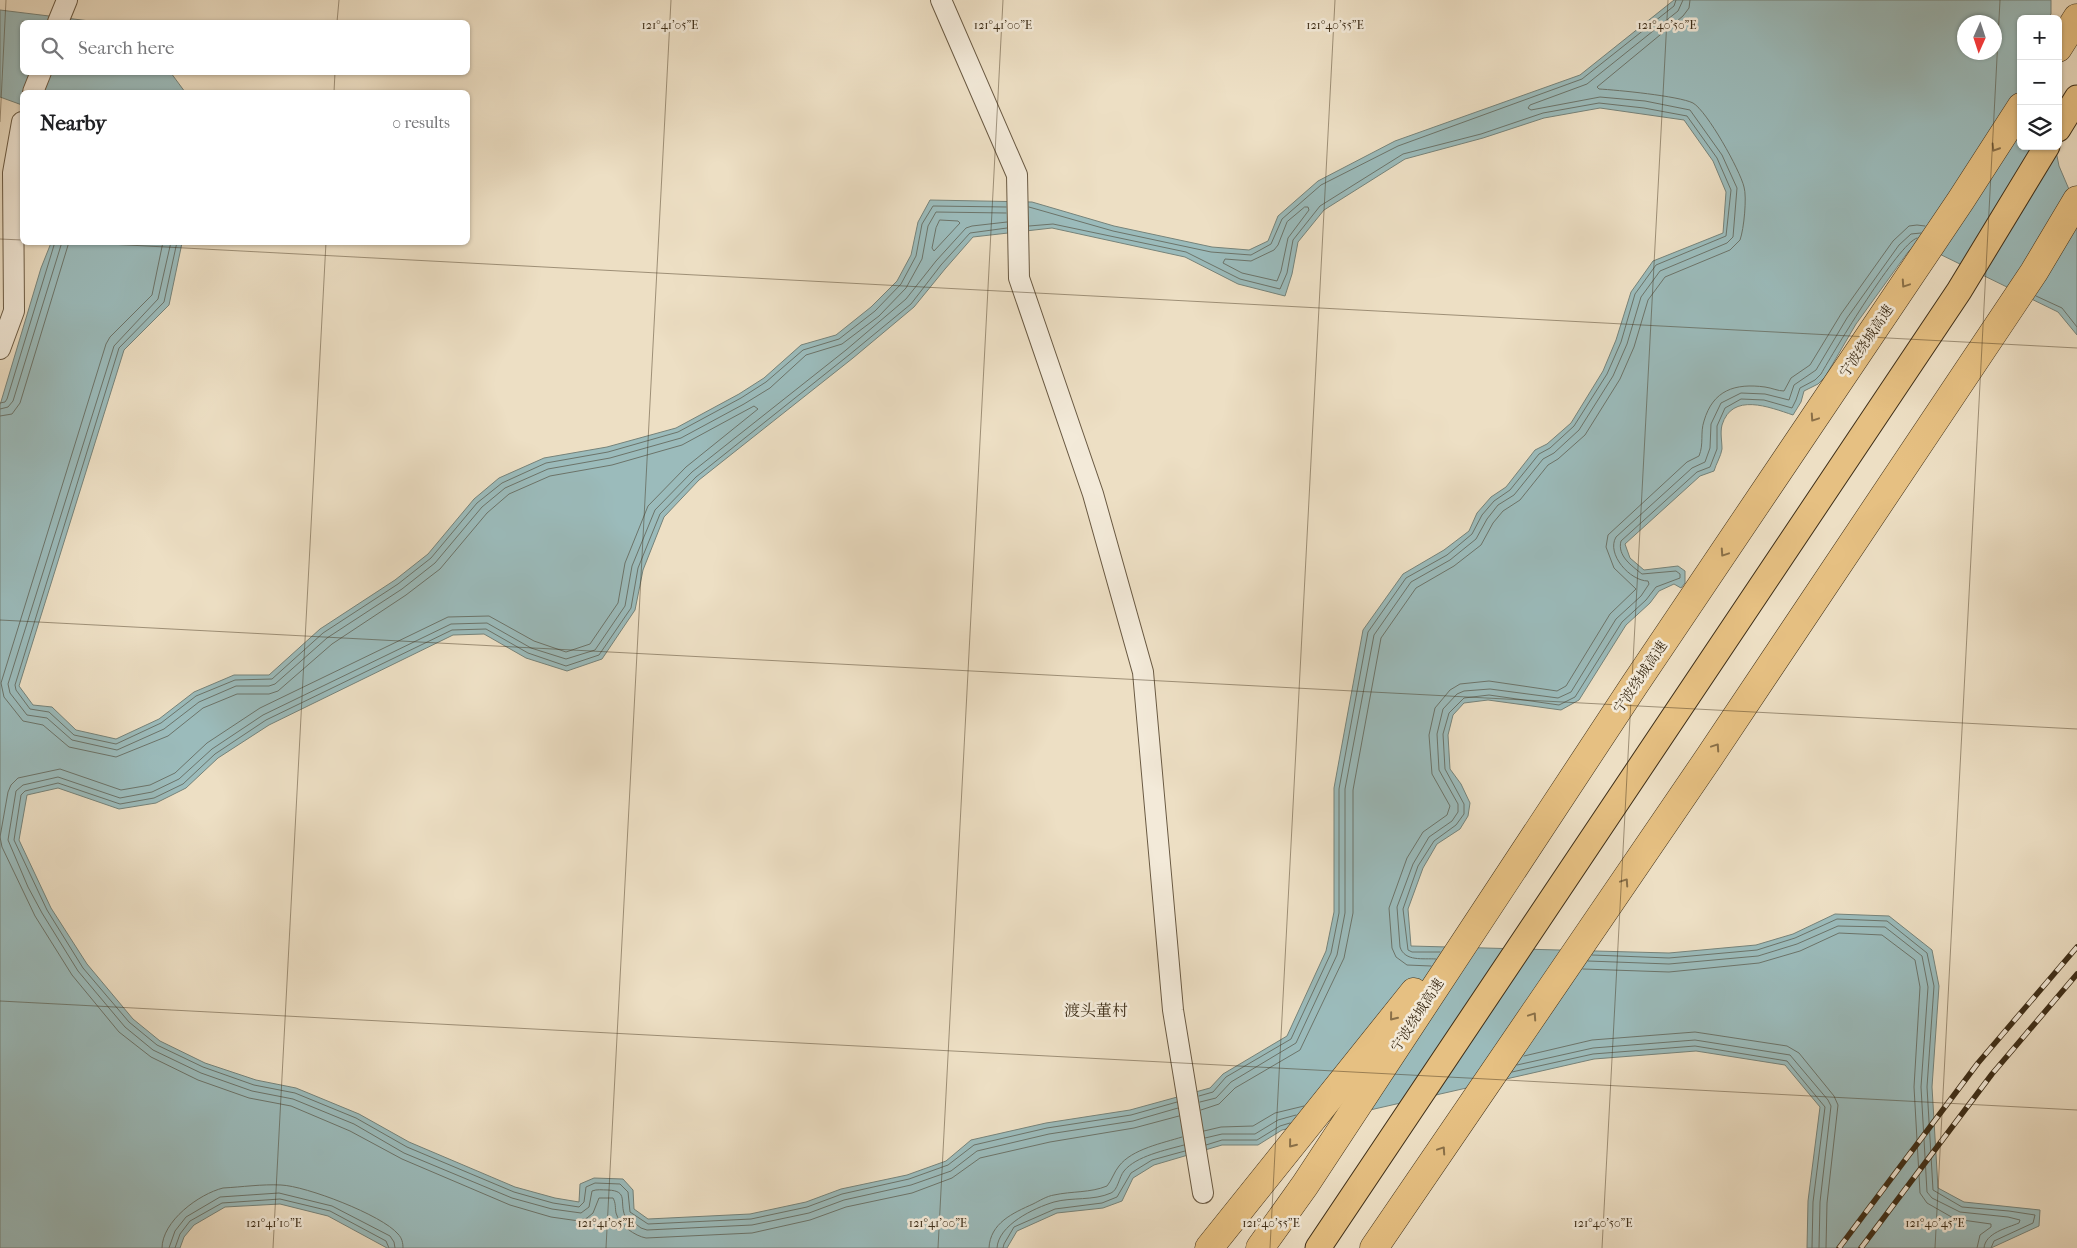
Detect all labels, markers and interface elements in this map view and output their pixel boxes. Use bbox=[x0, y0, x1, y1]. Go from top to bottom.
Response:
north arrow bbox=[1957, 15, 2002, 60]
map controls bbox=[2017, 15, 2062, 150]
button: + bbox=[2017, 15, 2062, 60]
text: 121°41'05"E bbox=[642, 18, 698, 32]
text: 121°41'00"E bbox=[974, 18, 1032, 32]
text: 121°40'55"E bbox=[1306, 18, 1364, 32]
text: 121°40'50"E bbox=[1637, 18, 1697, 32]
search box bbox=[20, 20, 470, 75]
icon: search bbox=[38, 34, 66, 62]
text: Search here bbox=[78, 37, 174, 59]
button: − bbox=[2017, 60, 2062, 105]
button: layers bbox=[2017, 105, 2062, 150]
text: Nearby bbox=[40, 111, 106, 135]
text: 0 results bbox=[392, 113, 450, 132]
one-way arrow bbox=[1991, 142, 2001, 151]
one-way arrow bbox=[1902, 278, 1911, 287]
street label: 宁波绕城高速 bbox=[1836, 302, 1897, 381]
one-way arrow bbox=[1811, 413, 1821, 422]
one-way arrow bbox=[1721, 547, 1730, 557]
street label: 宁波绕城高速 bbox=[1610, 638, 1671, 717]
one-way arrow bbox=[1710, 744, 1719, 753]
one-way arrow bbox=[1619, 878, 1628, 888]
street label: 宁波绕城高速 bbox=[1387, 975, 1447, 1055]
district label: 渡头董村 bbox=[1064, 1001, 1128, 1020]
one-way arrow bbox=[1391, 1011, 1399, 1020]
one-way arrow bbox=[1527, 1012, 1536, 1022]
one-way arrow bbox=[1289, 1138, 1297, 1147]
one-way arrow bbox=[1436, 1146, 1445, 1156]
text: 121°41'10"E bbox=[246, 1216, 302, 1230]
text: 121°41'05"E bbox=[578, 1216, 634, 1230]
text: 121°41'00"E bbox=[909, 1216, 967, 1230]
text: 121°40'55"E bbox=[1242, 1216, 1300, 1230]
text: 121°40'50"E bbox=[1573, 1216, 1633, 1230]
text: 121°40'45"E bbox=[1905, 1216, 1965, 1230]

